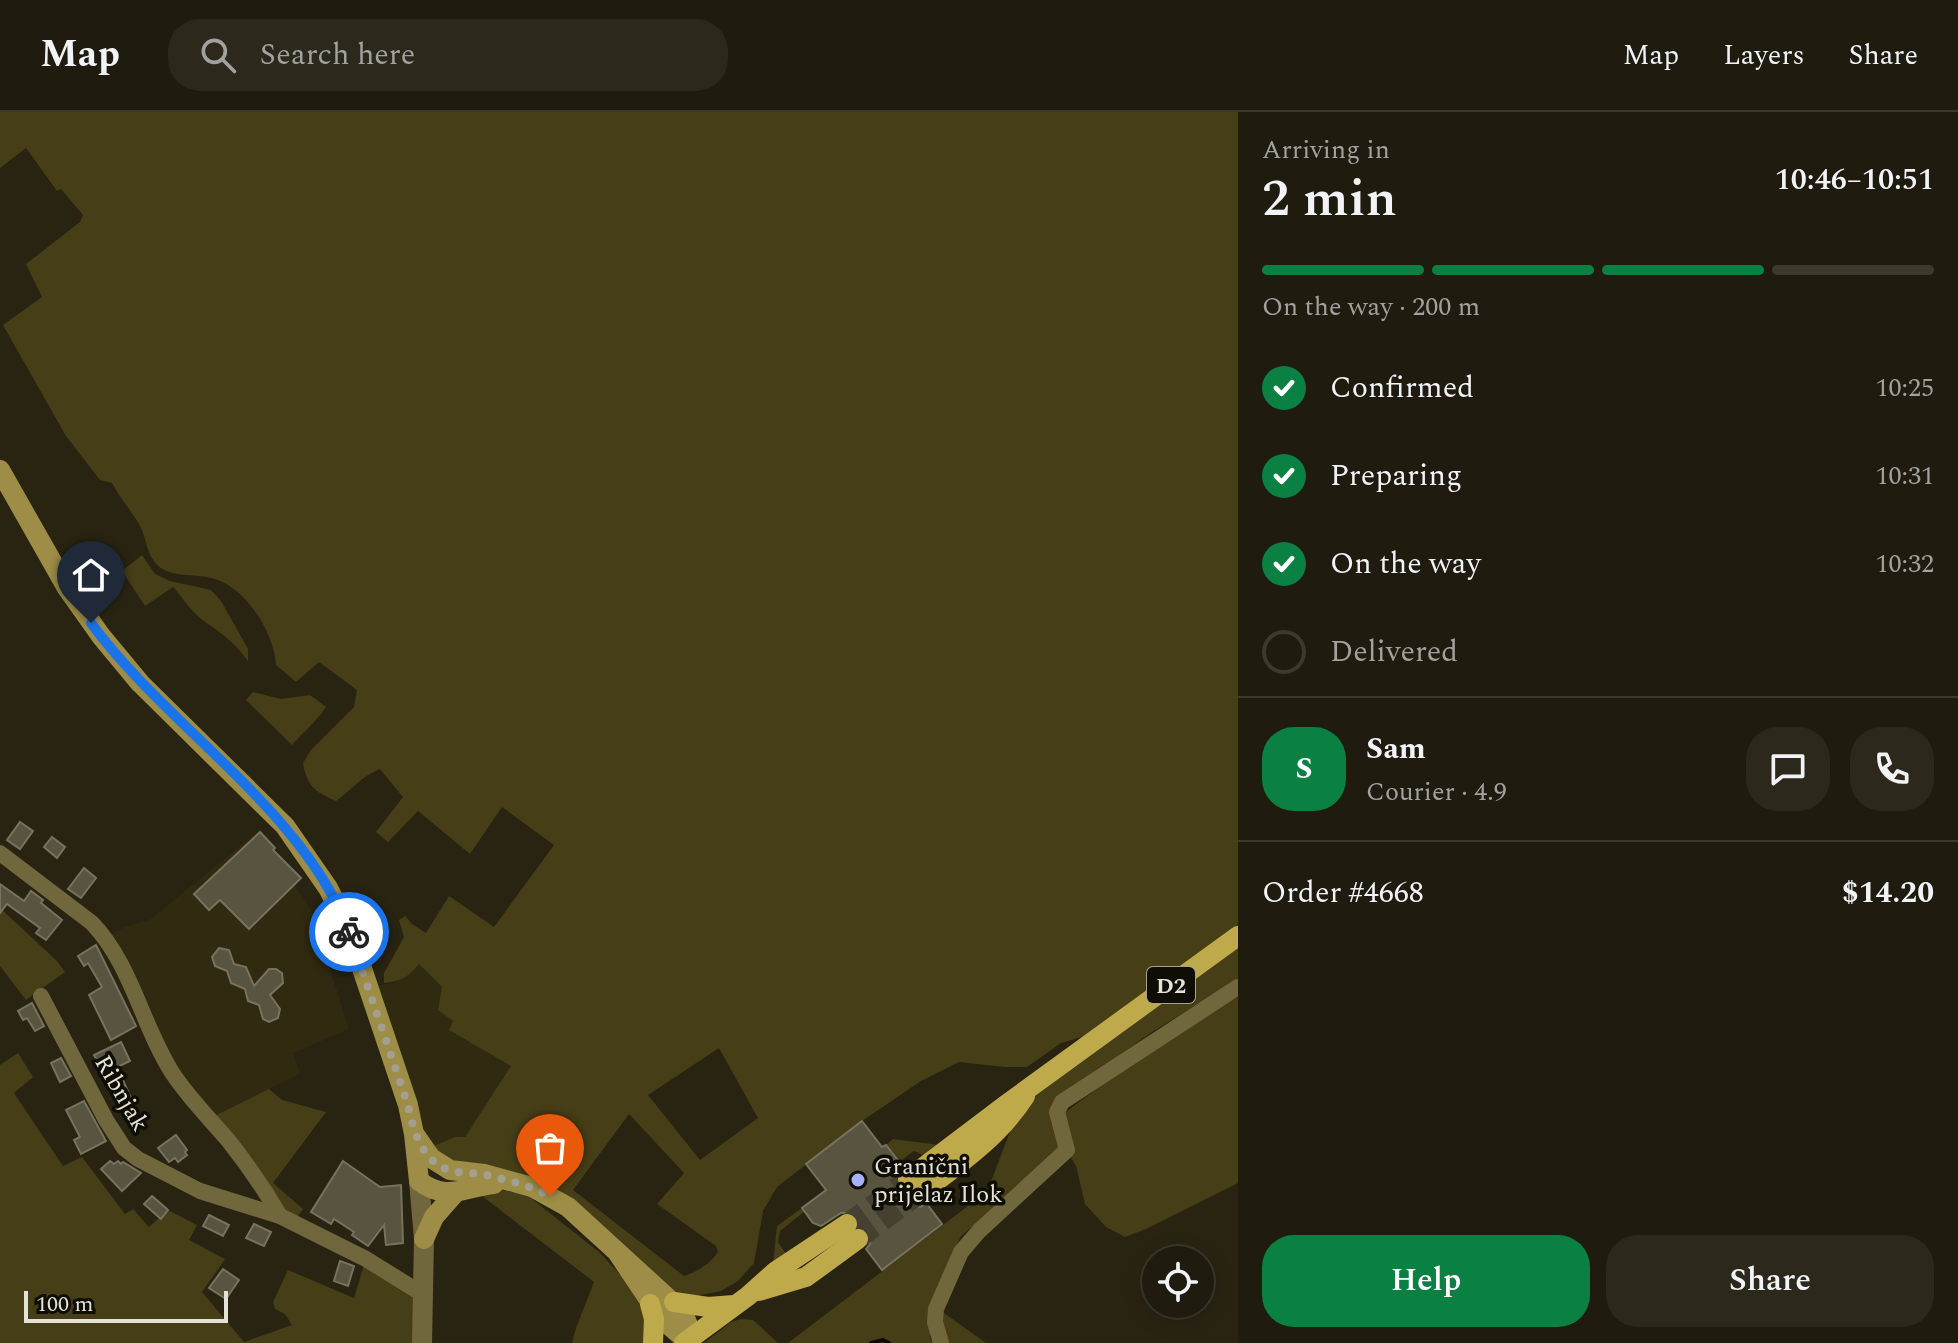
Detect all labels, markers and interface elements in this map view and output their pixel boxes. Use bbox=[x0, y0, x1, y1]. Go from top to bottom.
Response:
search box bbox=[168, 19, 728, 91]
text: Map bbox=[40, 26, 120, 84]
text: Search here bbox=[260, 32, 415, 78]
icon: search bbox=[196, 33, 240, 77]
text: Map bbox=[1623, 34, 1679, 77]
text: Layers bbox=[1723, 34, 1805, 77]
text: Share bbox=[1849, 34, 1918, 77]
text: Arriving in bbox=[1262, 130, 1390, 170]
text: 10:46–10:51 bbox=[1775, 157, 1934, 203]
text: 2 min bbox=[1262, 160, 1397, 239]
text: On the way · 200 m bbox=[1262, 287, 1480, 327]
text: Confirmed bbox=[1330, 365, 1474, 411]
icon: check bbox=[1262, 366, 1306, 410]
text: 10:25 bbox=[1875, 368, 1934, 408]
text: Preparing bbox=[1330, 453, 1462, 499]
icon: check bbox=[1262, 454, 1306, 498]
text: 10:31 bbox=[1875, 456, 1934, 496]
pin bbox=[57, 541, 125, 623]
text: On the way bbox=[1330, 541, 1481, 587]
icon: check bbox=[1262, 542, 1306, 586]
text: 10:32 bbox=[1875, 544, 1934, 584]
icon: home bbox=[69, 553, 113, 597]
text: Delivered bbox=[1330, 629, 1458, 675]
text: Sam bbox=[1366, 726, 1426, 772]
button: chat bbox=[1746, 727, 1830, 811]
button: phone bbox=[1850, 727, 1934, 811]
text: S bbox=[1295, 746, 1313, 792]
text: Courier · 4.9 bbox=[1366, 772, 1507, 812]
text: Order #4668 bbox=[1262, 870, 1424, 916]
text: $14.20 bbox=[1842, 870, 1934, 916]
courier bbox=[309, 892, 389, 972]
icon: bike bbox=[327, 910, 371, 954]
road number: D2 bbox=[1147, 967, 1195, 1003]
street label: Ribnjak bbox=[85, 1048, 158, 1139]
pin bbox=[516, 1114, 584, 1196]
icon: bag bbox=[528, 1126, 572, 1170]
place label: Granični prijelaz Ilok bbox=[874, 1149, 1003, 1213]
marker: Granični prijelaz Ilok bbox=[849, 1171, 867, 1189]
button: Help bbox=[1262, 1235, 1590, 1327]
button: Share bbox=[1606, 1235, 1934, 1327]
map controls bbox=[1142, 1246, 1214, 1318]
button: locate bbox=[1142, 1246, 1214, 1318]
scale bar bbox=[24, 1287, 228, 1323]
text: 100 m bbox=[36, 1288, 93, 1321]

